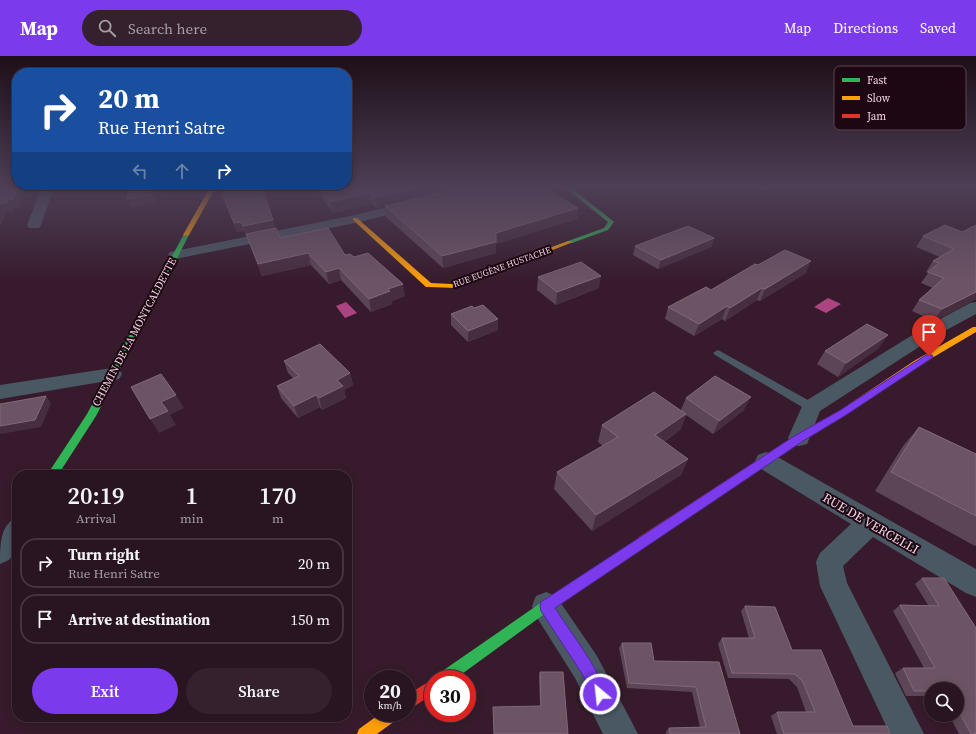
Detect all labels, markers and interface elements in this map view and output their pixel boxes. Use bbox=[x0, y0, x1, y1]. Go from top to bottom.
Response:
search box bbox=[82, 10, 362, 46]
text: Map bbox=[20, 15, 58, 41]
icon: search bbox=[96, 17, 118, 39]
text: Search here bbox=[128, 18, 207, 39]
text: Map bbox=[784, 18, 811, 38]
text: Directions bbox=[833, 18, 898, 38]
text: Saved bbox=[920, 18, 956, 38]
legend bbox=[834, 66, 966, 130]
text: Fast bbox=[867, 73, 887, 88]
text: 20 m bbox=[98, 79, 160, 117]
icon: right bbox=[32, 84, 84, 136]
text: Slow bbox=[867, 91, 891, 106]
text: Jam bbox=[866, 109, 886, 124]
text: Rue Henri Satre bbox=[98, 115, 225, 140]
icon: left bbox=[129, 160, 151, 182]
icon: ahead bbox=[171, 160, 193, 182]
icon: right bbox=[213, 160, 235, 182]
street label: RUE EUGÈNE HUSTACHE bbox=[451, 244, 553, 290]
street label: CHEMIN DE LA MONTCALDETTE bbox=[89, 255, 180, 409]
pin bbox=[912, 315, 946, 356]
icon: arrive bbox=[918, 321, 940, 343]
text: 20:19 bbox=[67, 479, 125, 512]
text: 1 bbox=[186, 479, 198, 512]
text: 170 bbox=[259, 479, 297, 512]
street label: RUE DE VERCELLI bbox=[820, 489, 922, 558]
text: Arrival bbox=[76, 510, 116, 527]
text: min bbox=[180, 510, 204, 527]
text: m bbox=[272, 510, 284, 527]
text: Turn right bbox=[68, 544, 140, 565]
icon: right bbox=[34, 552, 56, 574]
text: 20 m bbox=[298, 553, 330, 574]
text: Rue Henri Satre bbox=[68, 565, 160, 582]
icon: arrive bbox=[34, 608, 56, 630]
text: Arrive at destination bbox=[68, 609, 210, 630]
text: 150 m bbox=[290, 609, 330, 630]
button: Exit bbox=[32, 668, 178, 714]
button: Share bbox=[186, 668, 332, 714]
speed limit sign: 30 bbox=[424, 670, 476, 722]
position arrow bbox=[579, 673, 621, 715]
text: 20 bbox=[379, 677, 401, 705]
map controls bbox=[924, 682, 964, 722]
button: search bbox=[924, 682, 964, 722]
text: km/h bbox=[378, 699, 402, 712]

